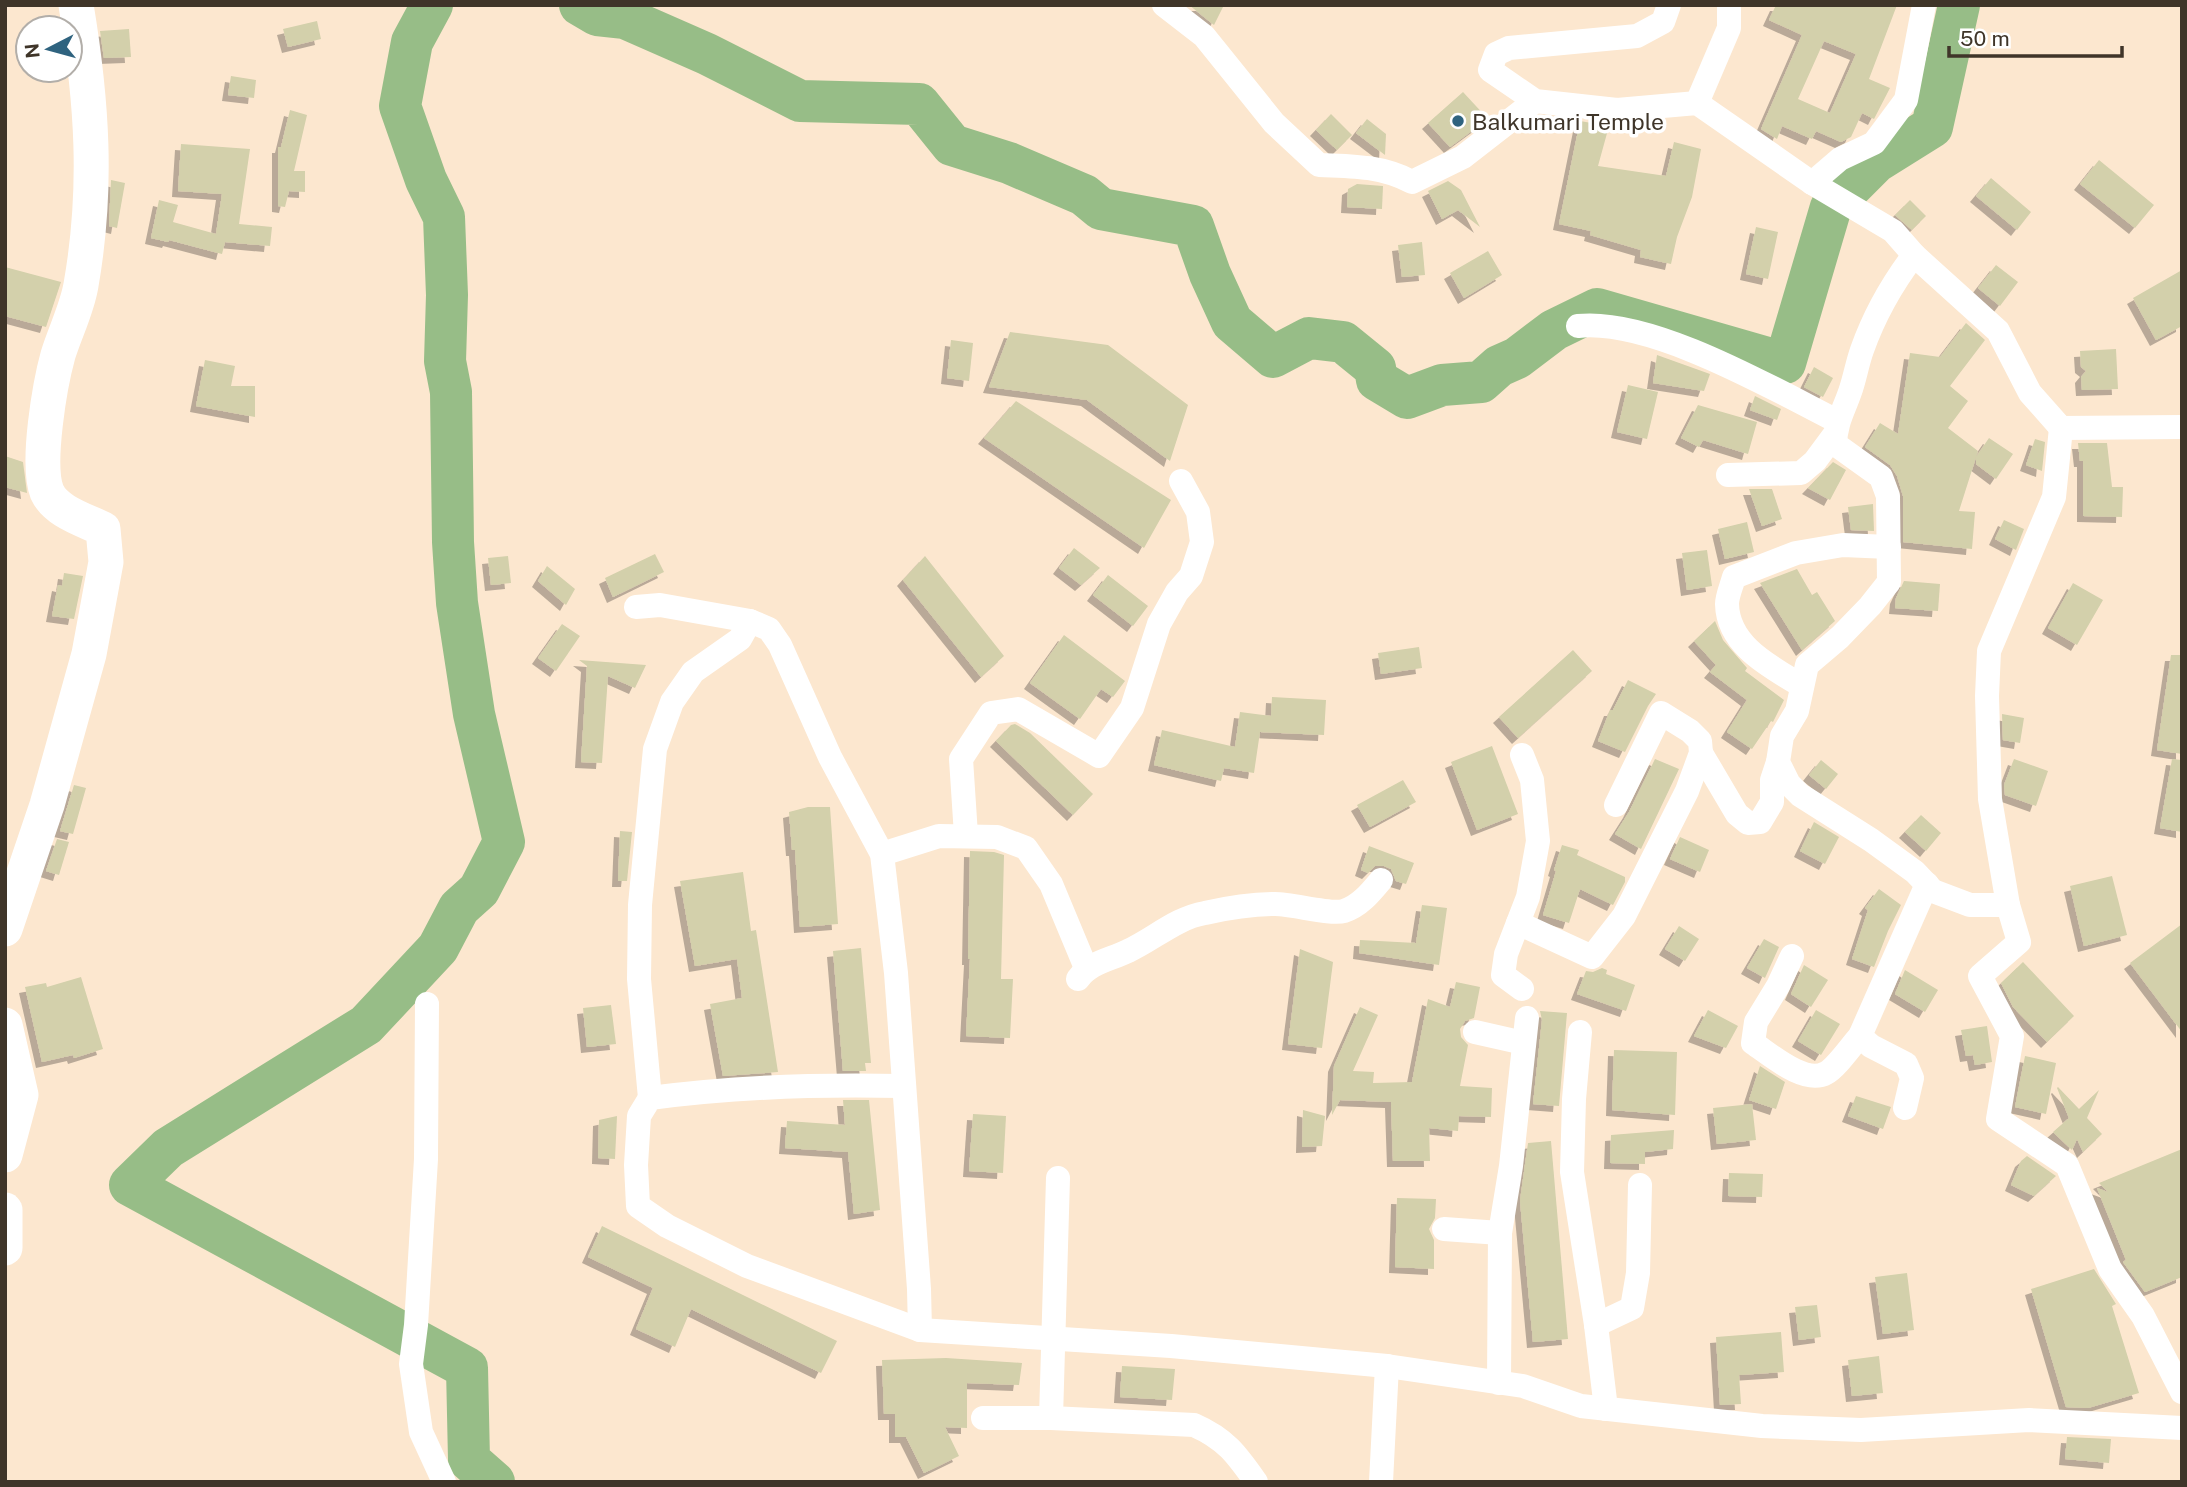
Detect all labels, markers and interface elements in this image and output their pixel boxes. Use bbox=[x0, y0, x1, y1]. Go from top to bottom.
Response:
north arrow bbox=[14, 14, 84, 84]
scale bar bbox=[1949, 14, 2122, 58]
text: 50 m bbox=[1960, 26, 2010, 51]
text: N bbox=[20, 42, 44, 59]
place label: Balkumari Temple bbox=[1472, 108, 1664, 135]
marker: Balkumari Temple bbox=[1450, 113, 1466, 129]

